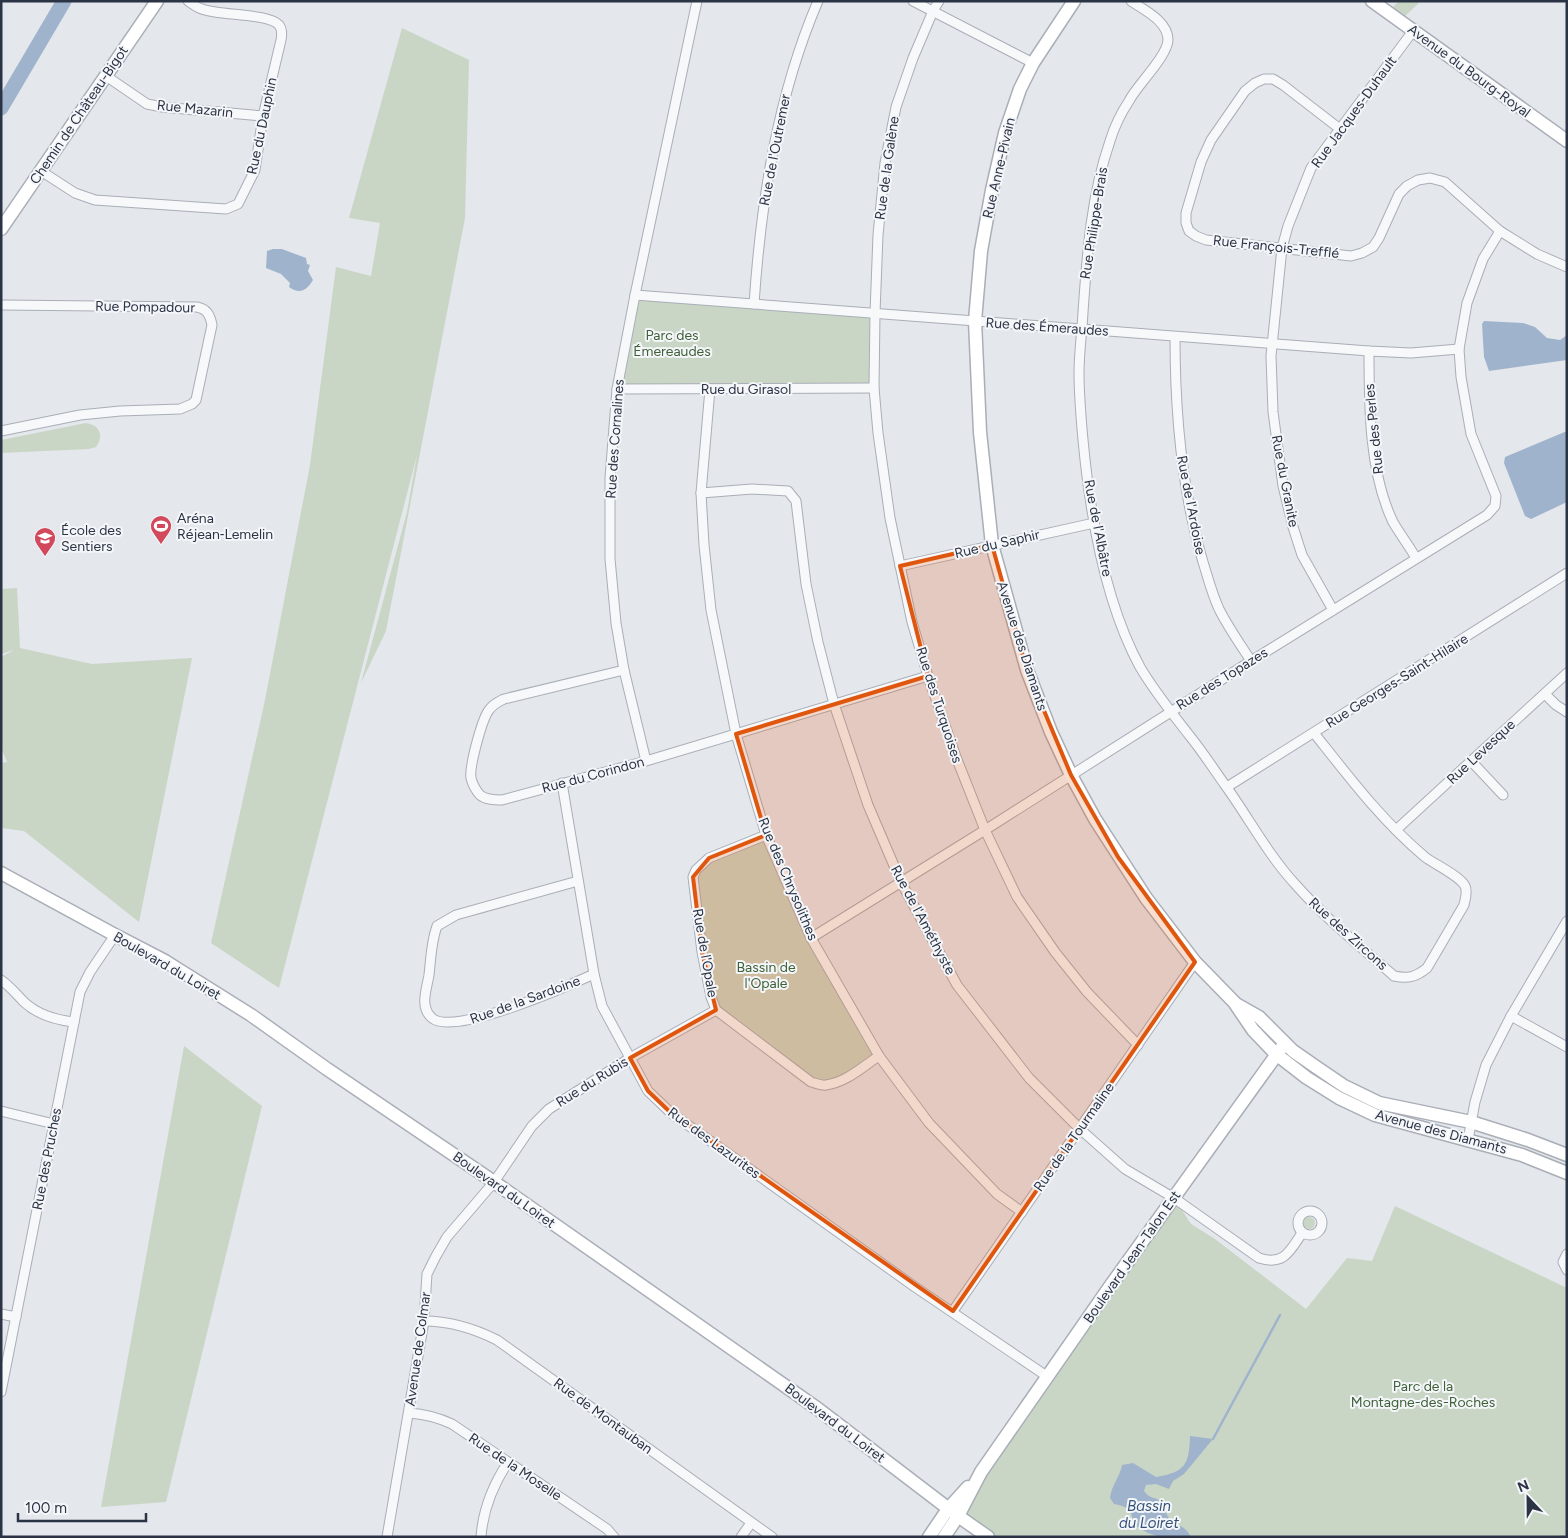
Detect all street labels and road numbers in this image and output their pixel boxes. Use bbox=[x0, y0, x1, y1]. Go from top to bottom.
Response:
street label: Avenue du Bourg-Royal bbox=[1404, 21, 1534, 121]
street label: Chemin de Château-Bigot bbox=[26, 42, 132, 188]
street label: Rue Jacques-Duhault bbox=[1308, 53, 1400, 171]
street label: Rue du Dauphin bbox=[243, 76, 281, 176]
street label: Rue de l'Outremer bbox=[756, 92, 794, 207]
street label: Rue Mazarin bbox=[156, 97, 234, 121]
street label: Rue de la Galène bbox=[871, 115, 903, 221]
street label: Rue Anne-Pivain bbox=[979, 116, 1019, 220]
street label: Rue Philippe-Brais bbox=[1077, 166, 1111, 280]
street label: Rue François-Trefflé bbox=[1212, 232, 1340, 262]
street label: Rue Pompadour bbox=[95, 298, 195, 316]
street label: Rue des Émeraudes bbox=[985, 314, 1109, 340]
street label: Rue des Cornalines bbox=[602, 379, 628, 499]
street label: Rue du Girasol bbox=[701, 381, 791, 398]
street label: Rue des Perles bbox=[1361, 383, 1387, 475]
street label: Rue du Granite bbox=[1268, 433, 1302, 529]
street label: Rue de l'Ardoise bbox=[1173, 454, 1209, 556]
street label: Rue de l'Albâtre bbox=[1080, 478, 1116, 578]
street label: Rue du Saphir bbox=[953, 526, 1042, 562]
street label: Avenue des Diamants bbox=[993, 579, 1051, 713]
street label: Rue Georges-Saint-Hilaire bbox=[1323, 630, 1472, 732]
street label: Rue des Topazes bbox=[1173, 644, 1271, 714]
street label: Rue des Turquoises bbox=[912, 645, 966, 765]
street label: Rue Levesque bbox=[1443, 716, 1519, 788]
street label: Rue du Corindon bbox=[540, 753, 646, 797]
street label: Rue des Chrysolithes bbox=[754, 815, 822, 943]
street label: Rue de l'Améthyste bbox=[887, 862, 959, 978]
street label: Rue des Zircons bbox=[1305, 894, 1391, 974]
street label: Rue de l'Opale bbox=[689, 907, 721, 999]
street label: Boulevard du Loiret bbox=[110, 928, 224, 1004]
street label: Rue de la Sardoine bbox=[468, 972, 583, 1028]
street label: Rue du Rubis bbox=[553, 1053, 631, 1111]
street label: Rue de la Tourmaline bbox=[1030, 1079, 1118, 1195]
street label: Rue des Lazurites bbox=[664, 1104, 764, 1182]
street label: Avenue des Diamants bbox=[1373, 1106, 1509, 1158]
street label: Rue des Pruches bbox=[29, 1107, 65, 1211]
street label: Boulevard du Loiret bbox=[449, 1148, 559, 1232]
street label: Boulevard Jean-Talon Est bbox=[1080, 1187, 1184, 1327]
street label: Avenue de Colmar bbox=[402, 1291, 434, 1407]
street label: Rue de Montauban bbox=[550, 1374, 656, 1458]
street label: Boulevard du Loiret bbox=[781, 1380, 889, 1466]
street label: Rue de la Moselle bbox=[465, 1430, 565, 1505]

